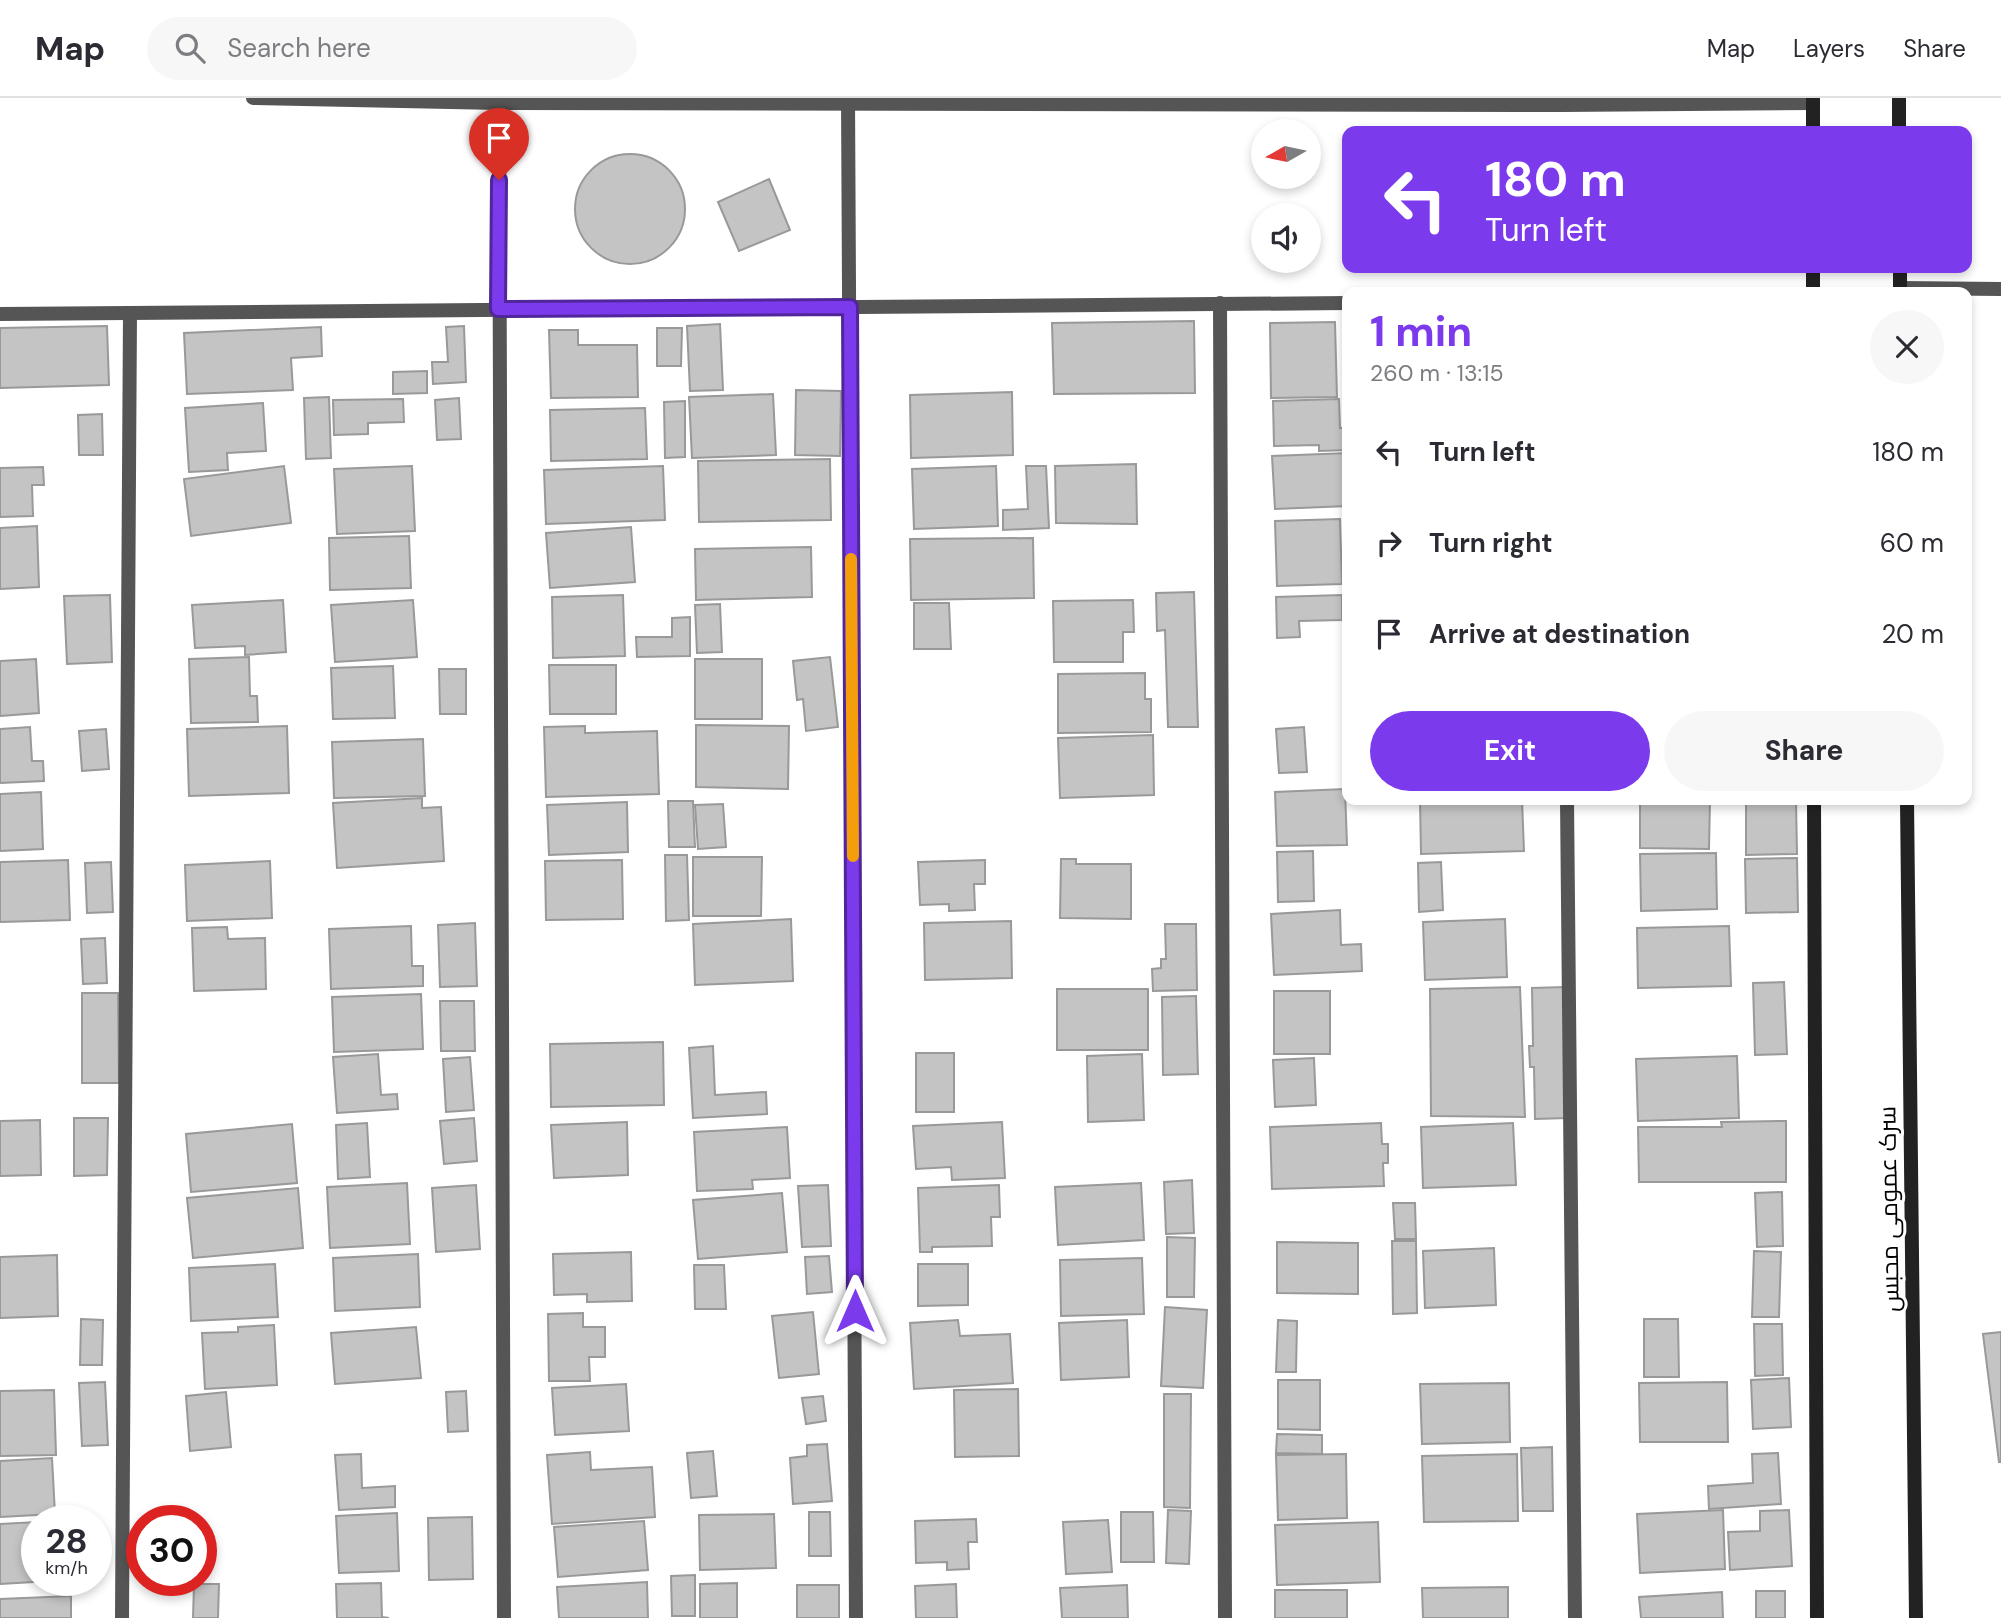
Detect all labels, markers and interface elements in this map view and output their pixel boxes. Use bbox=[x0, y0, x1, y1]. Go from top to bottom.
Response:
search box bbox=[147, 17, 637, 80]
text: Map bbox=[35, 27, 105, 70]
icon: search bbox=[171, 29, 209, 67]
text: Search here bbox=[227, 31, 371, 65]
text: Map bbox=[1707, 33, 1755, 64]
text: Layers bbox=[1793, 33, 1865, 64]
text: Share bbox=[1903, 33, 1966, 64]
pin bbox=[469, 108, 529, 180]
icon: arrive bbox=[480, 119, 518, 157]
north arrow bbox=[1251, 119, 1321, 189]
map controls bbox=[1251, 119, 1321, 273]
text: 180 m bbox=[1485, 147, 1626, 211]
icon: left bbox=[1370, 154, 1461, 245]
button: sound bbox=[1251, 203, 1321, 273]
text: Turn left bbox=[1485, 209, 1607, 251]
text: 1 min bbox=[1370, 304, 1472, 359]
button: close bbox=[1870, 310, 1944, 384]
text: 260 m · 13:15 bbox=[1370, 358, 1503, 388]
icon: left bbox=[1370, 433, 1408, 471]
text: Turn left bbox=[1429, 435, 1536, 469]
text: 180 m bbox=[1872, 435, 1944, 469]
icon: right bbox=[1370, 524, 1408, 562]
text: Turn right bbox=[1429, 526, 1553, 560]
text: 60 m bbox=[1880, 526, 1944, 560]
icon: arrive bbox=[1370, 615, 1408, 653]
text: Arrive at destination bbox=[1429, 617, 1690, 651]
text: 20 m bbox=[1881, 617, 1944, 651]
button: Exit bbox=[1370, 711, 1650, 791]
button: Share bbox=[1664, 711, 1944, 791]
street label: سرک عمومی محبس bbox=[1871, 1106, 1906, 1312]
position arrow bbox=[818, 1274, 892, 1348]
speed limit sign: 30 bbox=[126, 1505, 217, 1596]
text: 28 bbox=[45, 1518, 88, 1564]
text: km/h bbox=[45, 1556, 88, 1580]

